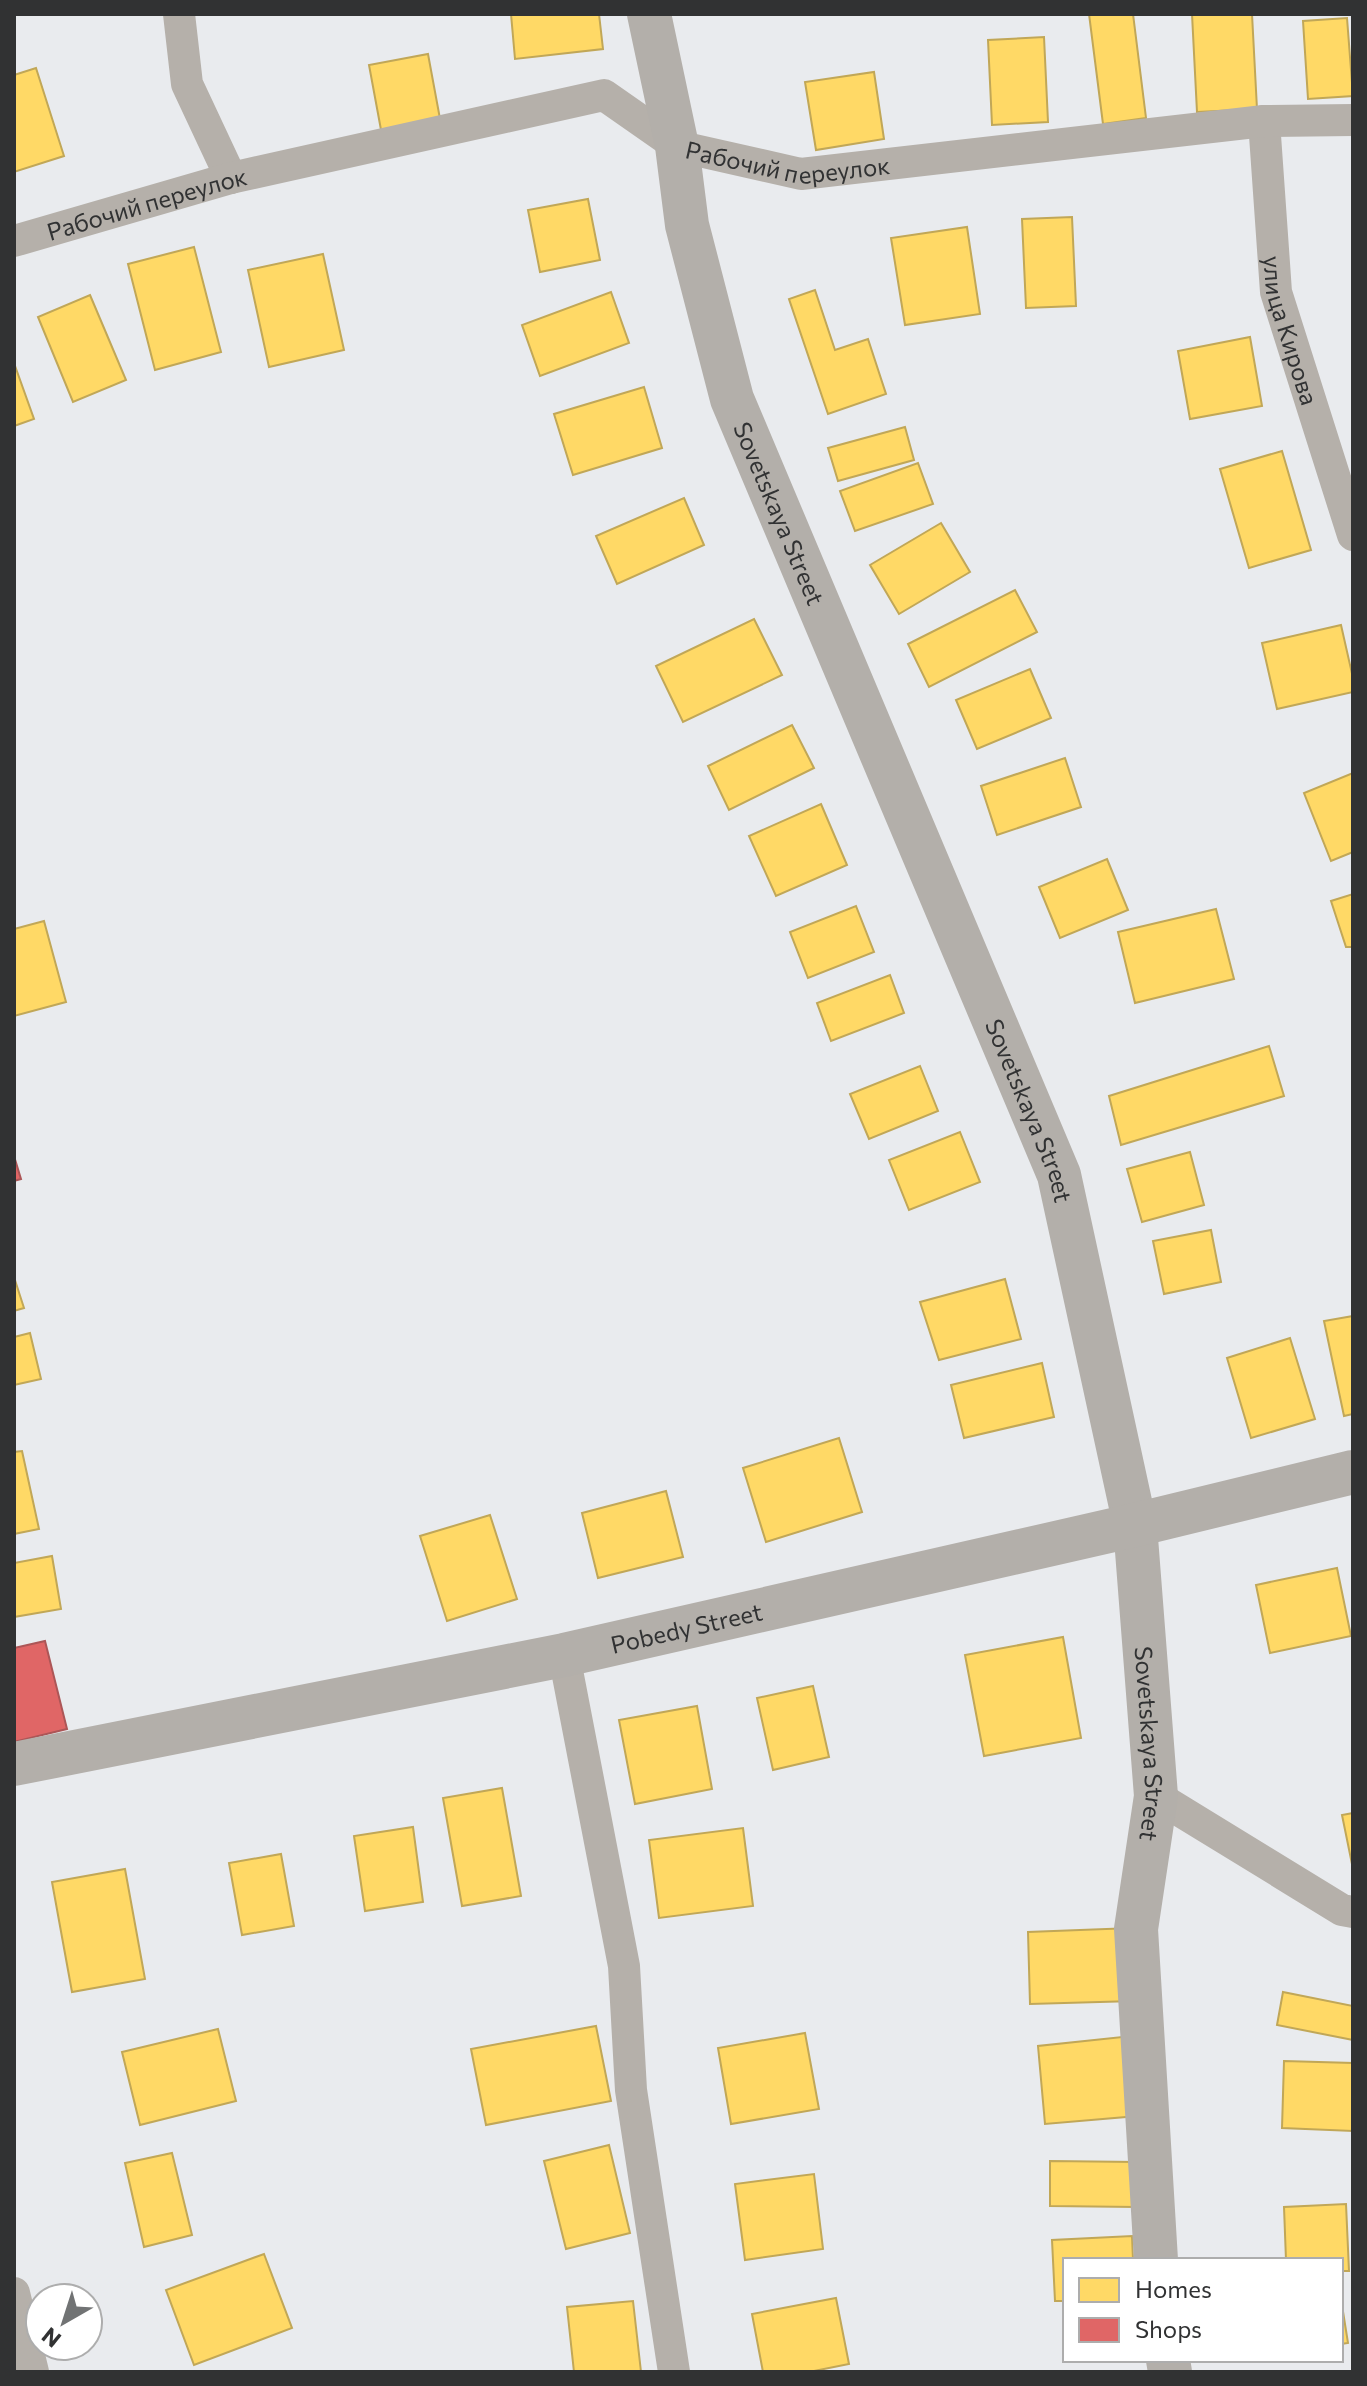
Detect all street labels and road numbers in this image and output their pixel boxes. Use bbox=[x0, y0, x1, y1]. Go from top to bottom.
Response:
street label: Рабочий переулок bbox=[683, 134, 891, 189]
street label: Рабочий переулок bbox=[43, 160, 249, 245]
street label: улица Кирова bbox=[1259, 255, 1325, 408]
street label: Sovetskaya Street bbox=[729, 417, 831, 609]
street label: Sovetskaya Street bbox=[980, 1014, 1079, 1205]
street label: Pobedy Street bbox=[608, 1596, 765, 1658]
street label: Sovetskaya Street bbox=[1130, 1645, 1171, 1843]

